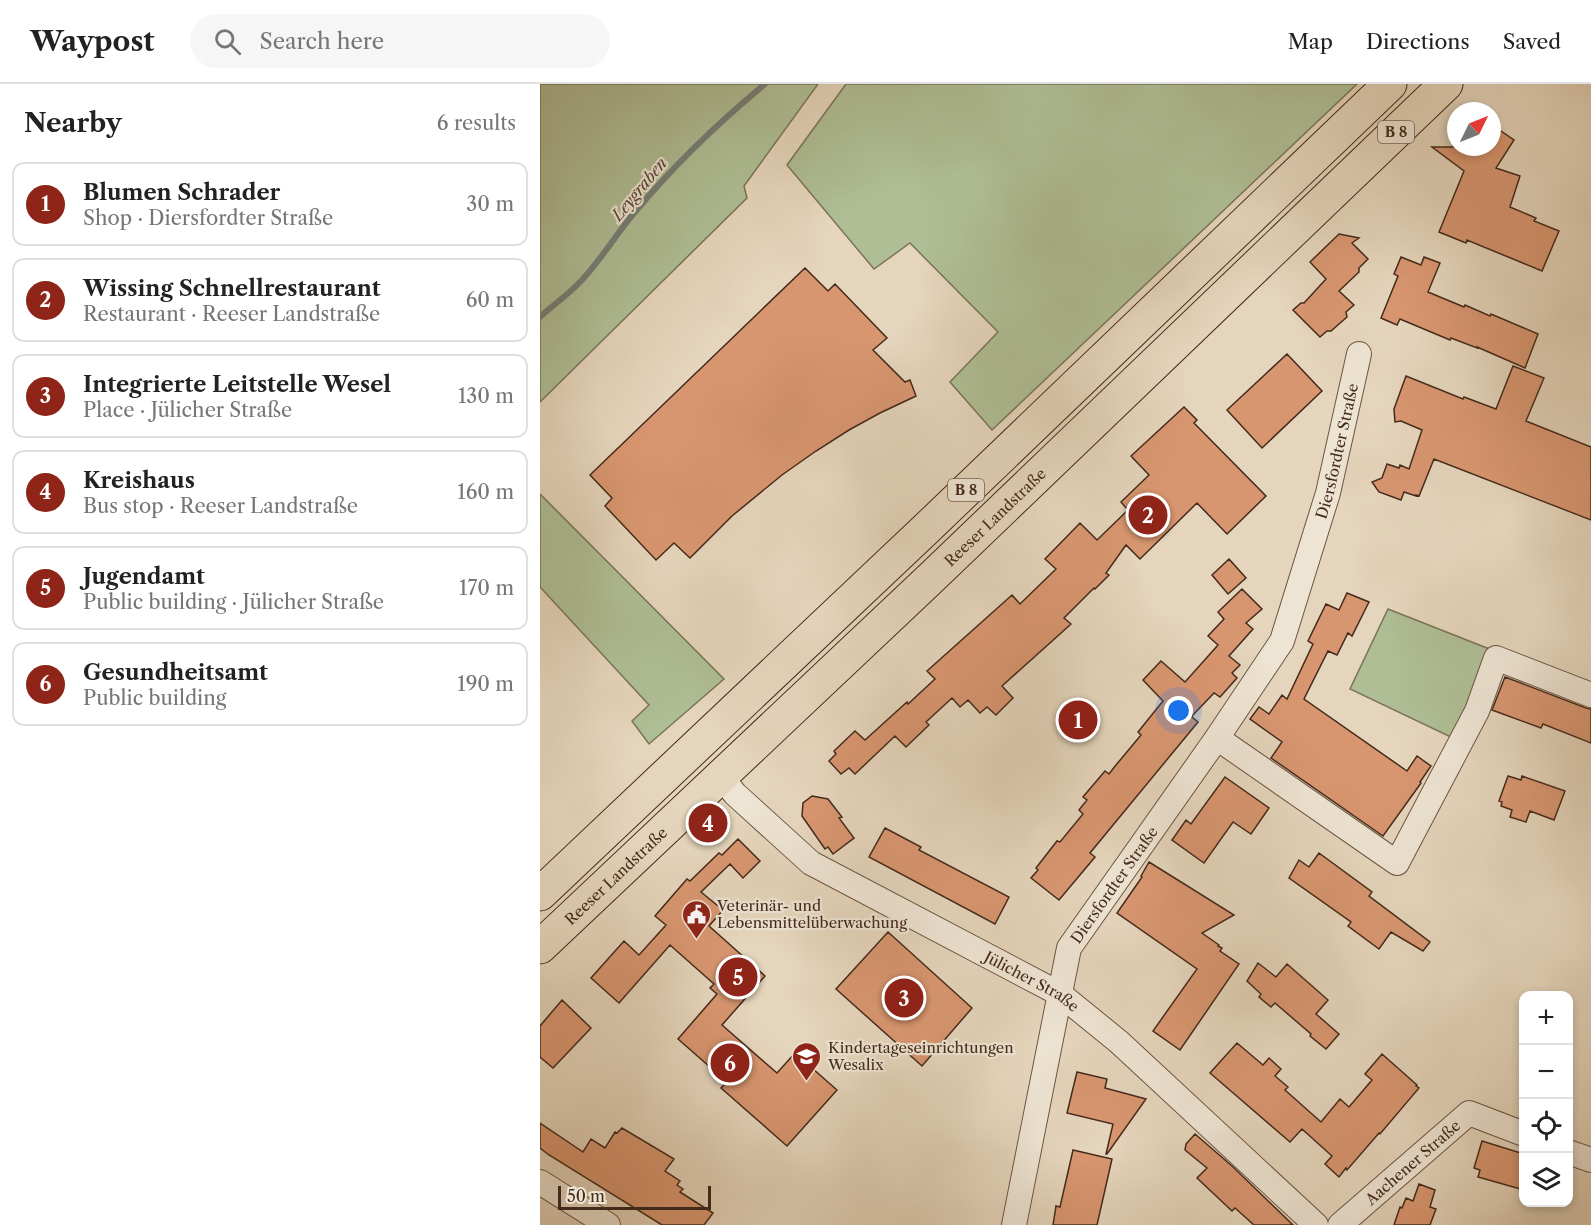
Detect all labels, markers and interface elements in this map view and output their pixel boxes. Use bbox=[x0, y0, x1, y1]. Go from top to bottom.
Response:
search box bbox=[190, 14, 610, 68]
text: Waypost bbox=[30, 24, 154, 58]
icon: search bbox=[211, 25, 244, 58]
text: Search here bbox=[259, 28, 384, 55]
text: Map bbox=[1288, 29, 1333, 54]
text: Directions bbox=[1366, 29, 1470, 54]
text: Saved bbox=[1503, 29, 1561, 54]
north arrow bbox=[1447, 102, 1501, 156]
text: Nearby bbox=[24, 107, 122, 139]
text: 6 results bbox=[437, 111, 516, 135]
road number: B 8 bbox=[1378, 121, 1414, 143]
water label: Leygraben bbox=[606, 153, 671, 226]
text: Blumen Schrader bbox=[83, 179, 280, 206]
text: 1 bbox=[41, 192, 50, 216]
text: 30 m bbox=[466, 192, 514, 216]
text: Shop · Diersfordter Straße bbox=[83, 206, 333, 230]
text: Wissing Schnellrestaurant bbox=[83, 275, 381, 302]
text: 2 bbox=[40, 288, 51, 312]
text: 60 m bbox=[466, 288, 514, 312]
text: Restaurant · Reeser Landstraße bbox=[83, 302, 380, 326]
text: Integrierte Leitstelle Wesel bbox=[83, 371, 391, 398]
street label: Diersfordter Straße bbox=[1311, 381, 1362, 521]
text: 3 bbox=[40, 384, 51, 408]
text: 130 m bbox=[458, 384, 514, 408]
text: Place · Jülicher Straße bbox=[83, 398, 292, 422]
street label: Reeser Landstraße bbox=[940, 464, 1050, 570]
text: Kreishaus bbox=[83, 467, 195, 494]
road number: B 8 bbox=[948, 479, 984, 501]
text: 4 bbox=[40, 480, 51, 504]
text: 160 m bbox=[457, 480, 514, 504]
pin: 2 bbox=[1128, 492, 1168, 538]
text: Bus stop · Reeser Landstraße bbox=[83, 494, 358, 518]
text: Jugendamt bbox=[83, 563, 205, 590]
text: 5 bbox=[40, 576, 51, 600]
text: 170 m bbox=[459, 576, 514, 600]
text: Public building · Jülicher Straße bbox=[83, 590, 384, 614]
text: Gesundheitsamt bbox=[83, 659, 268, 686]
text: 6 bbox=[40, 672, 51, 696]
text: 190 m bbox=[457, 672, 514, 696]
text: Public building bbox=[83, 686, 226, 710]
your location bbox=[1164, 696, 1193, 725]
pin: 1 bbox=[1058, 698, 1098, 742]
pin: 4 bbox=[688, 800, 728, 846]
street label: Diersfordter Straße bbox=[1066, 822, 1161, 947]
street label: Reeser Landstraße bbox=[560, 823, 671, 928]
place label: Veterinär- und Lebensmittelüberwachung bbox=[716, 896, 907, 932]
public building icon: Veterinär- und Lebensmittelüberwachung bbox=[680, 898, 712, 940]
street label: Jülicher Straße bbox=[980, 946, 1083, 1015]
pin: 5 bbox=[718, 954, 758, 1000]
pin: 3 bbox=[884, 976, 924, 1020]
map controls bbox=[1519, 991, 1573, 1207]
button: + bbox=[1519, 991, 1573, 1045]
place label: Kindertageseinrichtungen Wesalix bbox=[827, 1038, 1014, 1074]
pin: 6 bbox=[710, 1040, 750, 1086]
school or university icon: Kindertageseinrichtungen Wesalix bbox=[791, 1040, 823, 1082]
button: − bbox=[1519, 1045, 1573, 1099]
button: locate bbox=[1519, 1099, 1573, 1153]
street label: Aachener Straße bbox=[1360, 1116, 1464, 1209]
button: layers bbox=[1519, 1153, 1573, 1207]
scale bar bbox=[558, 1183, 711, 1210]
text: 50 m bbox=[567, 1186, 605, 1206]

